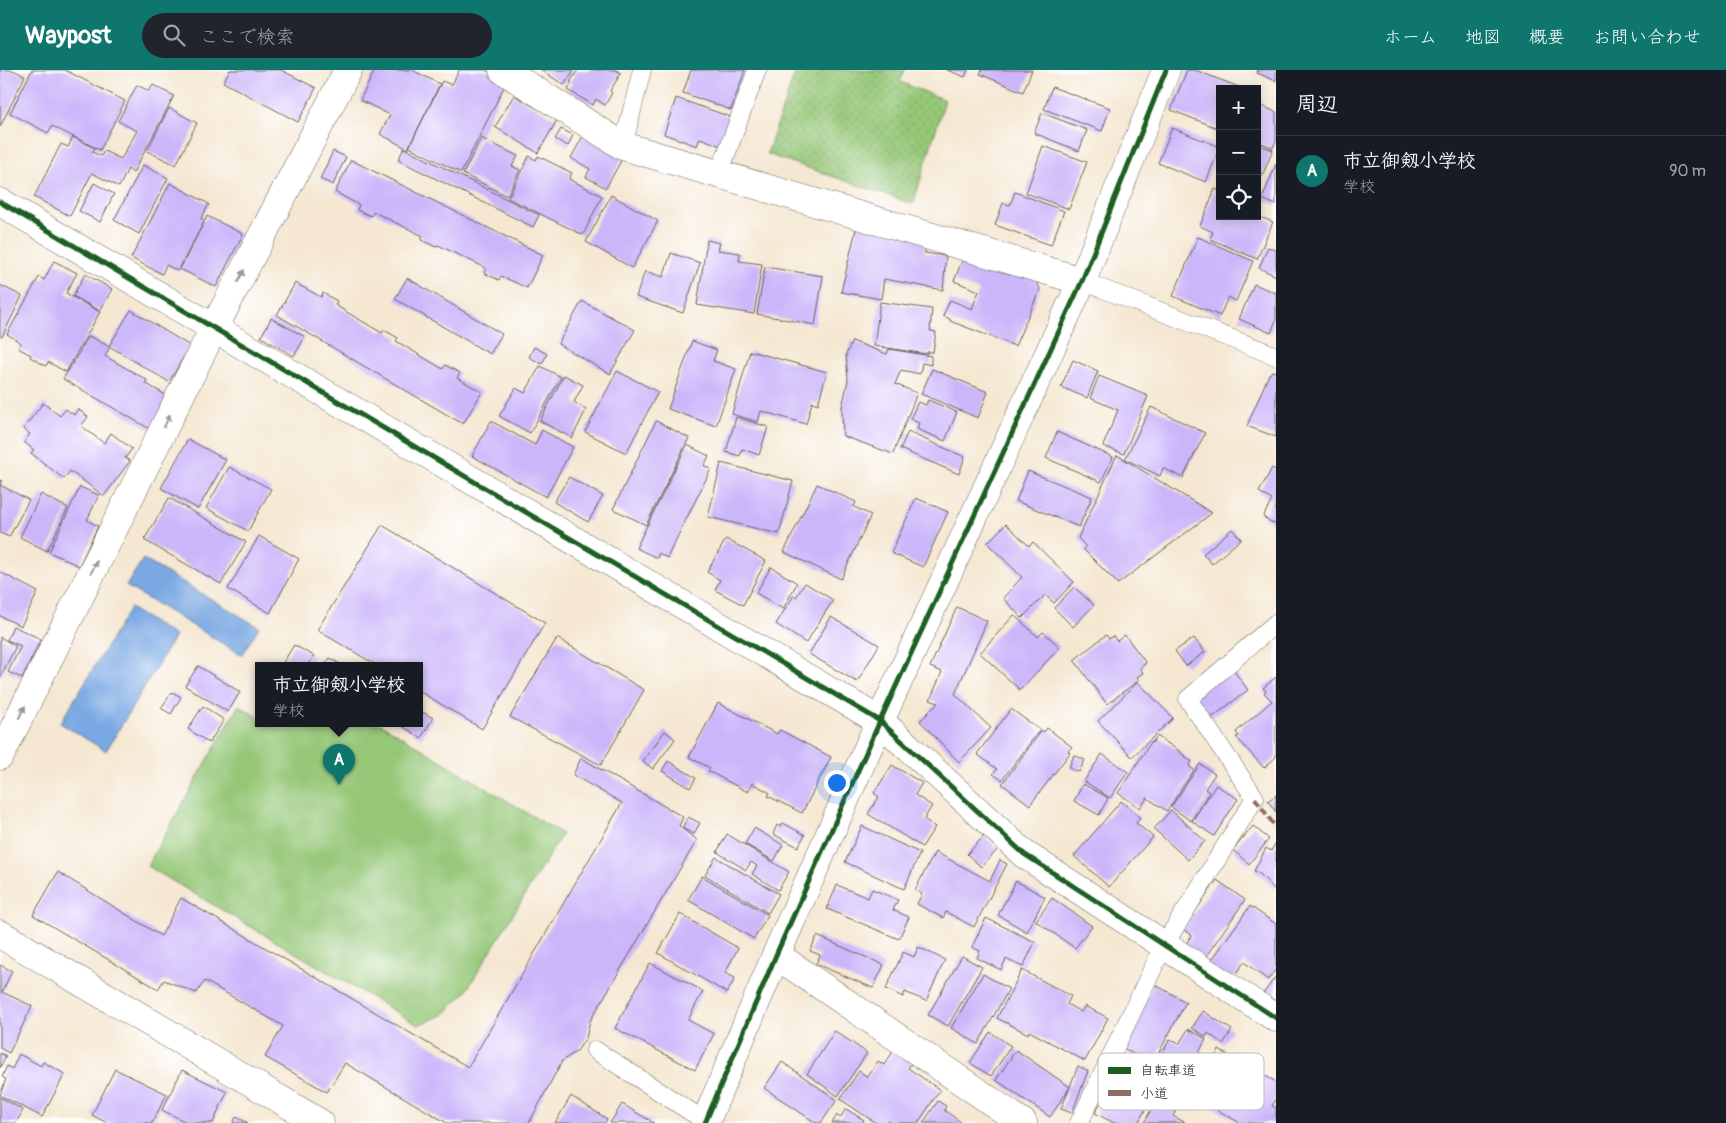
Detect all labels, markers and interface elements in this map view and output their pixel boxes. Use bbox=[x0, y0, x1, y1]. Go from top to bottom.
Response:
search box bbox=[142, 13, 492, 58]
text: Waypost bbox=[25, 21, 112, 50]
icon: search bbox=[160, 21, 188, 49]
text: ここで検索 bbox=[200, 25, 295, 49]
text: ホーム bbox=[1384, 26, 1437, 49]
text: 地図 bbox=[1465, 26, 1501, 49]
text: 概要 bbox=[1529, 26, 1565, 49]
text: お問い合わせ bbox=[1593, 26, 1701, 49]
map controls bbox=[1216, 85, 1261, 220]
button: + bbox=[1216, 85, 1261, 130]
text: 周辺 bbox=[1296, 91, 1338, 118]
button: − bbox=[1216, 130, 1261, 175]
text: 市立御剱小学校 bbox=[1343, 149, 1476, 173]
text: A bbox=[1307, 161, 1317, 181]
text: 90 m bbox=[1669, 161, 1706, 181]
button: locate bbox=[1216, 175, 1261, 220]
text: 学校 bbox=[1343, 177, 1375, 197]
one-way arrow bbox=[237, 269, 245, 284]
one-way arrow bbox=[163, 414, 171, 428]
one-way arrow bbox=[90, 559, 99, 574]
popup bbox=[255, 662, 423, 727]
text: 市立御剱小学校 bbox=[272, 673, 406, 697]
text: 学校 bbox=[272, 701, 305, 721]
one-way arrow bbox=[18, 705, 26, 719]
pin: A bbox=[323, 744, 355, 785]
your location bbox=[824, 770, 850, 796]
legend bbox=[1098, 1053, 1264, 1110]
text: 自転車道 bbox=[1140, 1062, 1196, 1079]
text: 小道 bbox=[1140, 1085, 1168, 1102]

